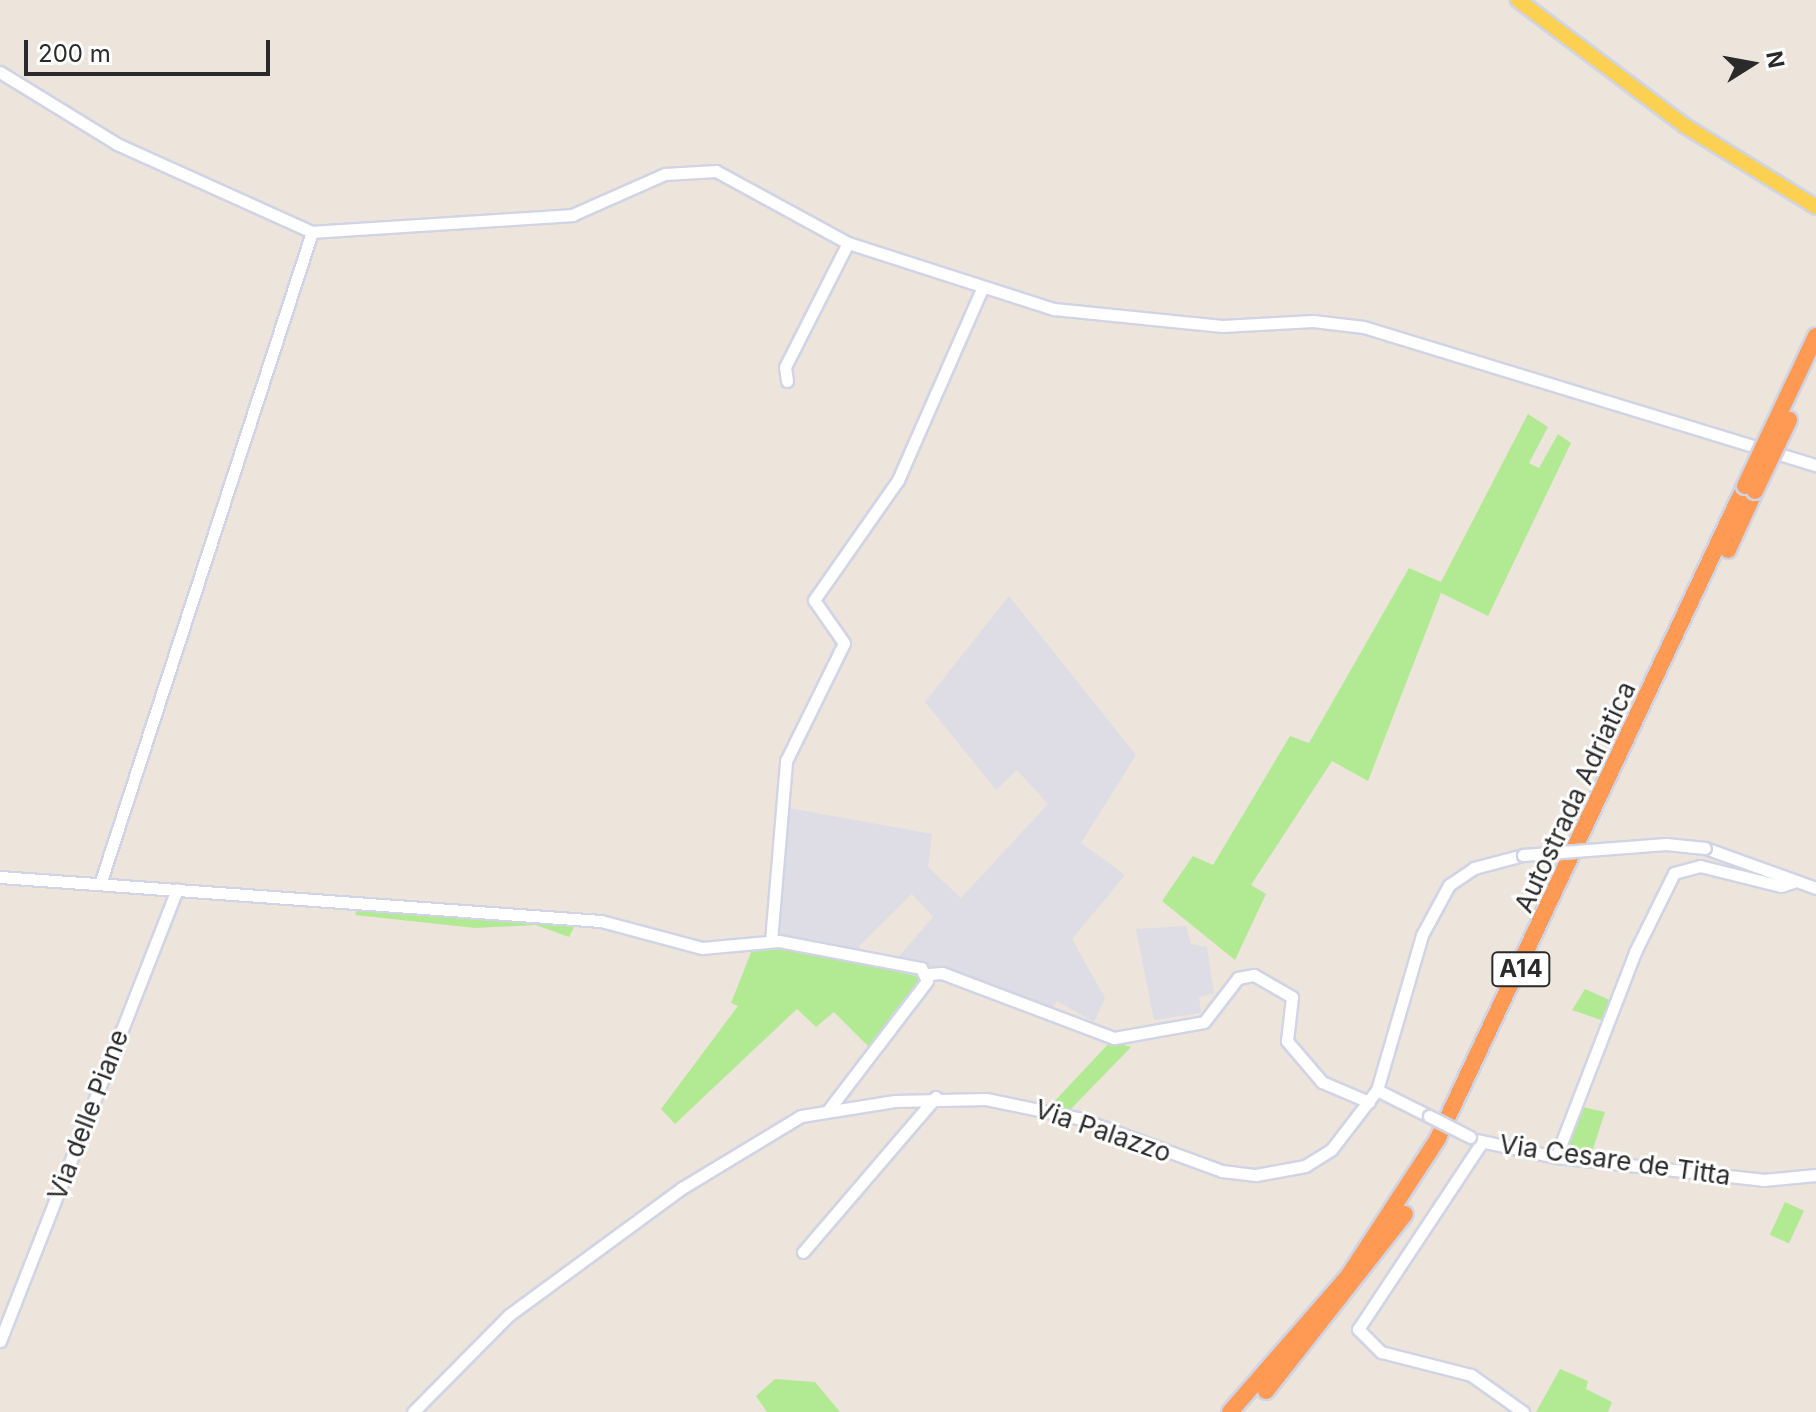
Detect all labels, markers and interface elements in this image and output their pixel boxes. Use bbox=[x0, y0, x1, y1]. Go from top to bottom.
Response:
scale bar bbox=[28, 24, 274, 74]
north arrow bbox=[1712, 24, 1792, 104]
text: 200 m bbox=[38, 39, 111, 68]
text: N bbox=[1761, 49, 1790, 70]
street label: Autostrada Adriatica bbox=[1508, 677, 1642, 917]
road number: A14 bbox=[1491, 949, 1551, 989]
street label: Via delle Piane bbox=[41, 1025, 135, 1205]
street label: Via Palazzo bbox=[1031, 1093, 1175, 1169]
street label: Via Cesare de Titta bbox=[1497, 1128, 1733, 1192]

